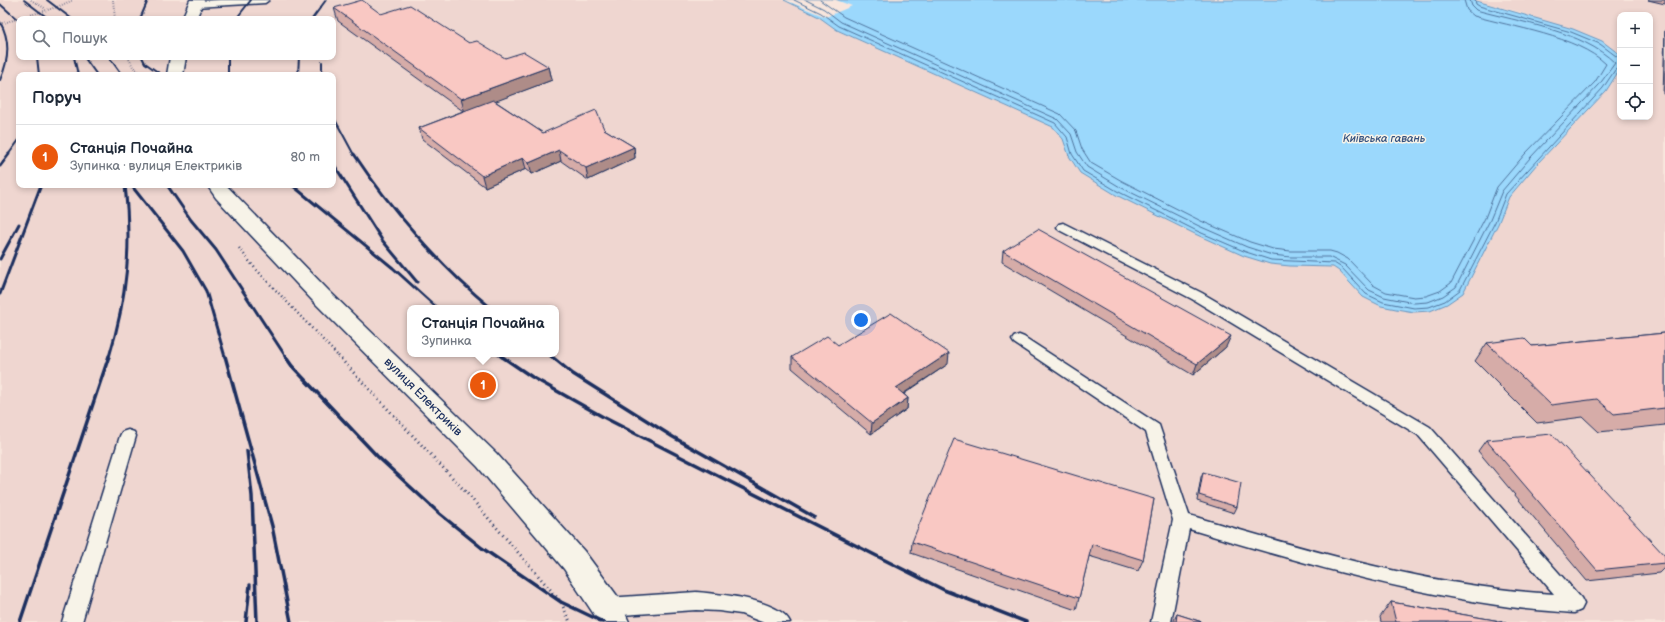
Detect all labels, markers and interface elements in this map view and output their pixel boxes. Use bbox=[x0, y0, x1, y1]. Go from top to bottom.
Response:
map controls bbox=[1617, 12, 1653, 120]
button: + bbox=[1617, 12, 1653, 48]
search box bbox=[16, 16, 336, 60]
icon: search bbox=[30, 27, 52, 49]
text: Пошук bbox=[62, 29, 108, 48]
button: − bbox=[1617, 48, 1653, 84]
button: locate bbox=[1617, 84, 1653, 120]
text: Поруч bbox=[32, 88, 82, 108]
water label: Київська гавань bbox=[1343, 132, 1426, 145]
text: Станція Почайна bbox=[70, 139, 193, 158]
text: 1 bbox=[42, 149, 48, 165]
text: 80 m bbox=[291, 149, 320, 165]
text: Зупинка · вулиця Електриків bbox=[70, 158, 242, 174]
popup bbox=[407, 305, 559, 357]
your location bbox=[851, 310, 871, 330]
text: Станція Почайна bbox=[422, 314, 544, 333]
text: Зупинка bbox=[422, 333, 472, 349]
street label: вулиця Електриків bbox=[381, 355, 466, 440]
pin: 1 bbox=[470, 370, 496, 400]

